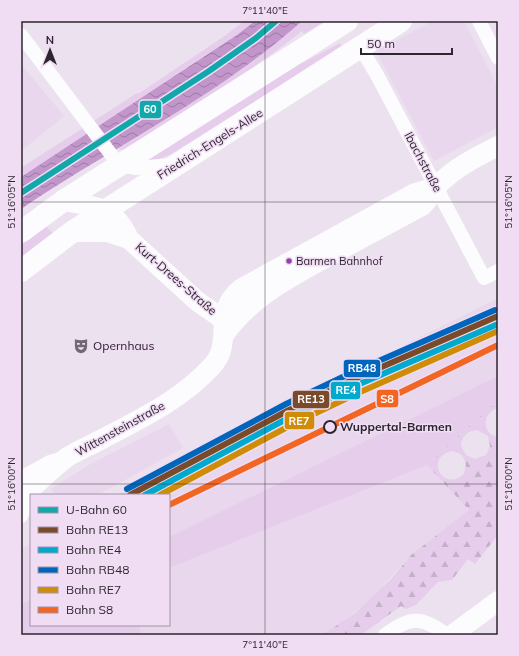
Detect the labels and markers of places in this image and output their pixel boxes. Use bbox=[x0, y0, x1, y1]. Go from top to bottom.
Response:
place label: Barmen Bahnhof bbox=[296, 254, 383, 268]
marker: Barmen Bahnhof bbox=[284, 256, 294, 266]
theatre icon: Opernhaus bbox=[72, 337, 90, 355]
place label: Opernhaus bbox=[93, 338, 155, 353]
place label: Wuppertal-Barmen bbox=[340, 419, 452, 434]
marker: Wuppertal-Barmen bbox=[323, 420, 337, 434]

